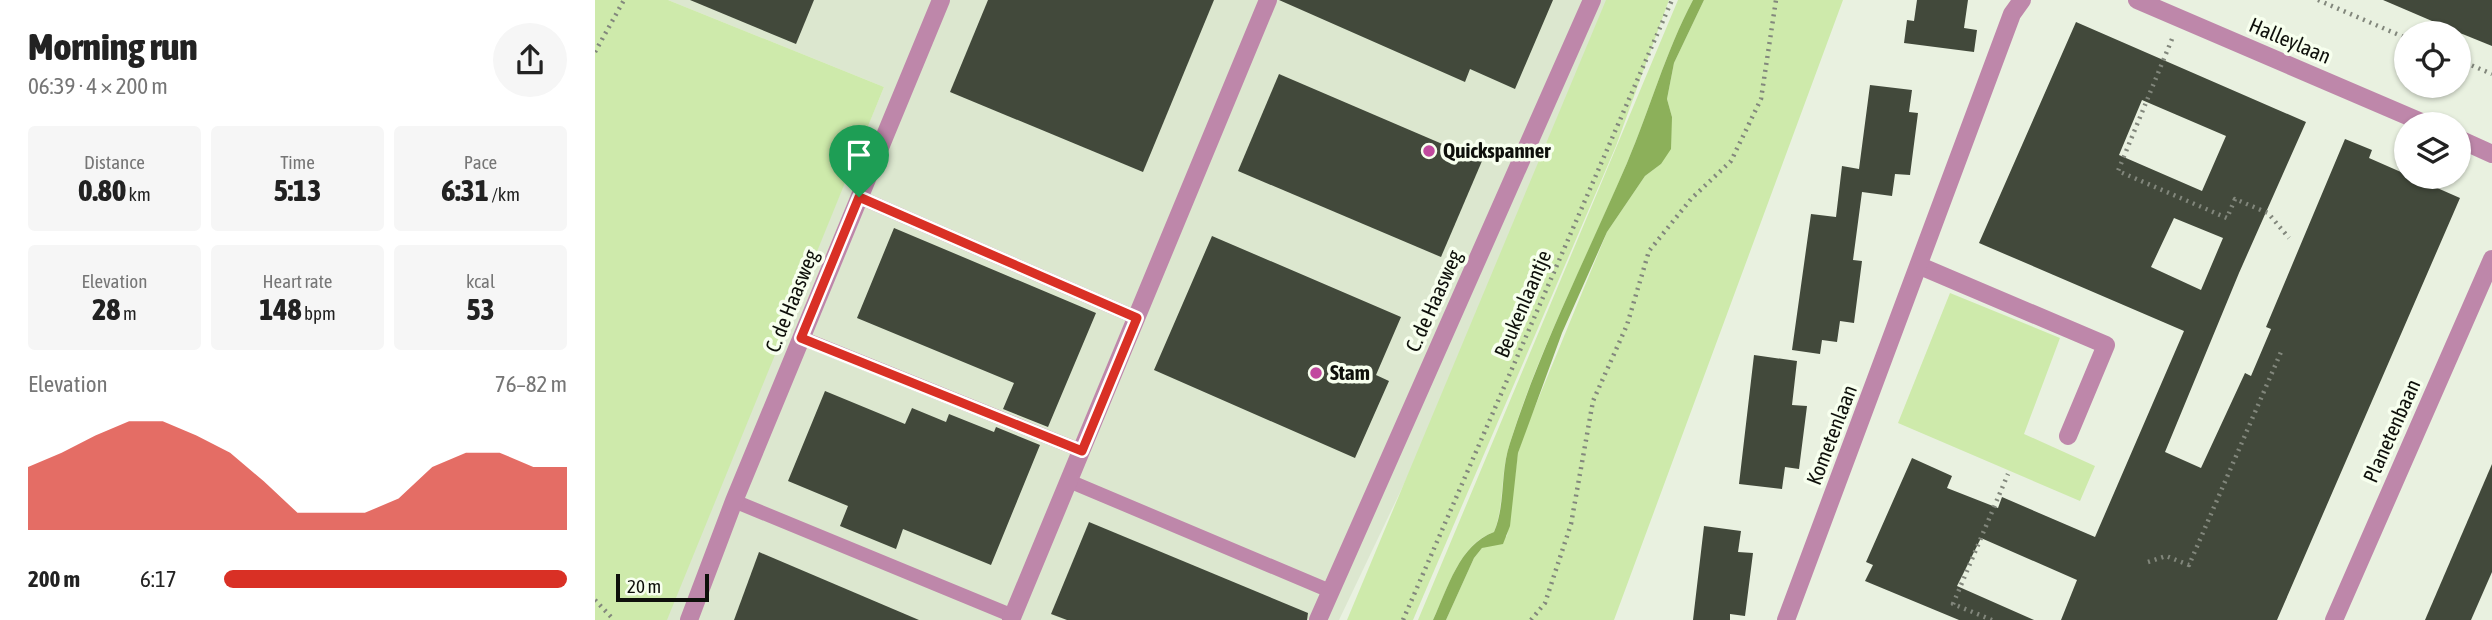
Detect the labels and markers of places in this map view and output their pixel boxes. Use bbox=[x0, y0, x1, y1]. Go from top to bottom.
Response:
pin bbox=[829, 125, 889, 197]
place label: Quickspanner bbox=[1443, 138, 1551, 162]
marker: Quickspanner bbox=[1421, 143, 1437, 159]
place label: Stam bbox=[1330, 360, 1370, 384]
marker: Stam bbox=[1308, 365, 1324, 381]

